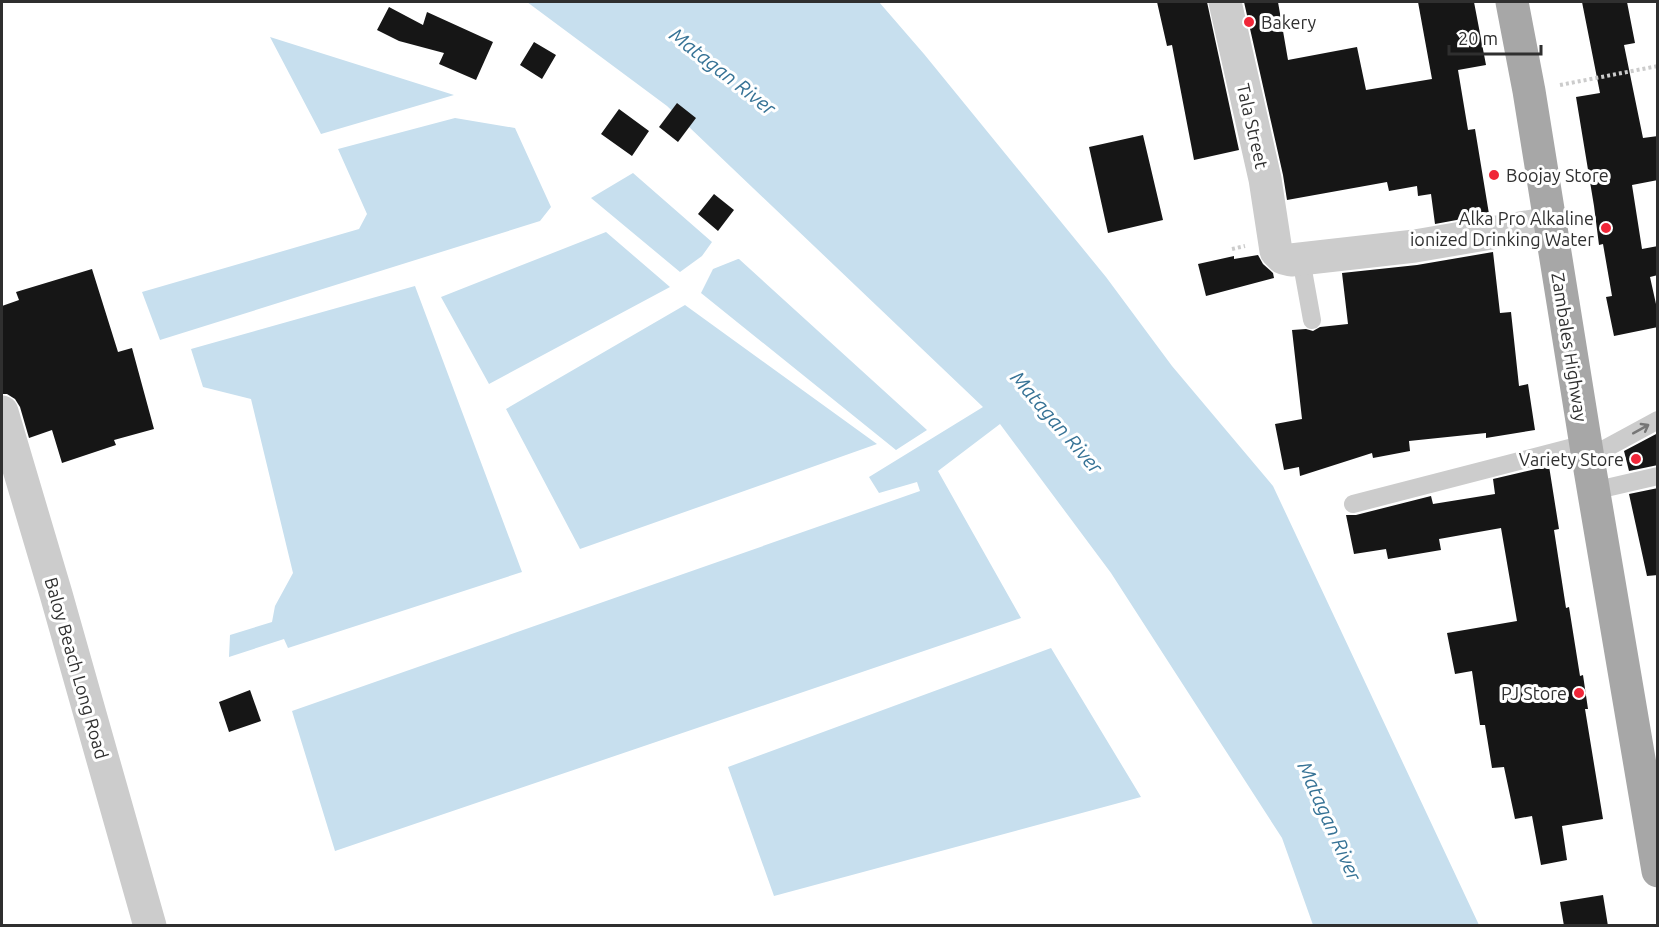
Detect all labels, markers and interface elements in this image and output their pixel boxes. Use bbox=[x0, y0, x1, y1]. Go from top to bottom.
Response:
place label: Bakery bbox=[1261, 12, 1317, 32]
marker: Bakery bbox=[1242, 15, 1256, 29]
scale bar bbox=[1449, 18, 1540, 56]
water label: Matagan River bbox=[665, 22, 782, 120]
text: 20 m bbox=[1458, 28, 1498, 48]
street label: Tala Street bbox=[1233, 81, 1273, 171]
place label: Boojay Store bbox=[1506, 165, 1609, 185]
marker: Boojay Store bbox=[1487, 168, 1501, 182]
place label: Alka Pro Alkaline ionized Drinking Water bbox=[1410, 208, 1594, 249]
marker: Alka Pro Alkaline ionized Drinking Water bbox=[1599, 221, 1613, 235]
street label: Zambales Highway bbox=[1548, 271, 1592, 423]
water label: Matagan River bbox=[1006, 366, 1109, 479]
one-way arrow bbox=[1632, 423, 1649, 435]
place label: Variety Store bbox=[1519, 449, 1624, 469]
marker: Variety Store bbox=[1629, 452, 1643, 466]
street label: Baloy Beach Long Road bbox=[41, 575, 113, 761]
place label: PJ Store bbox=[1501, 683, 1567, 703]
marker: PJ Store bbox=[1572, 686, 1586, 700]
water label: Matagan River bbox=[1293, 758, 1367, 885]

